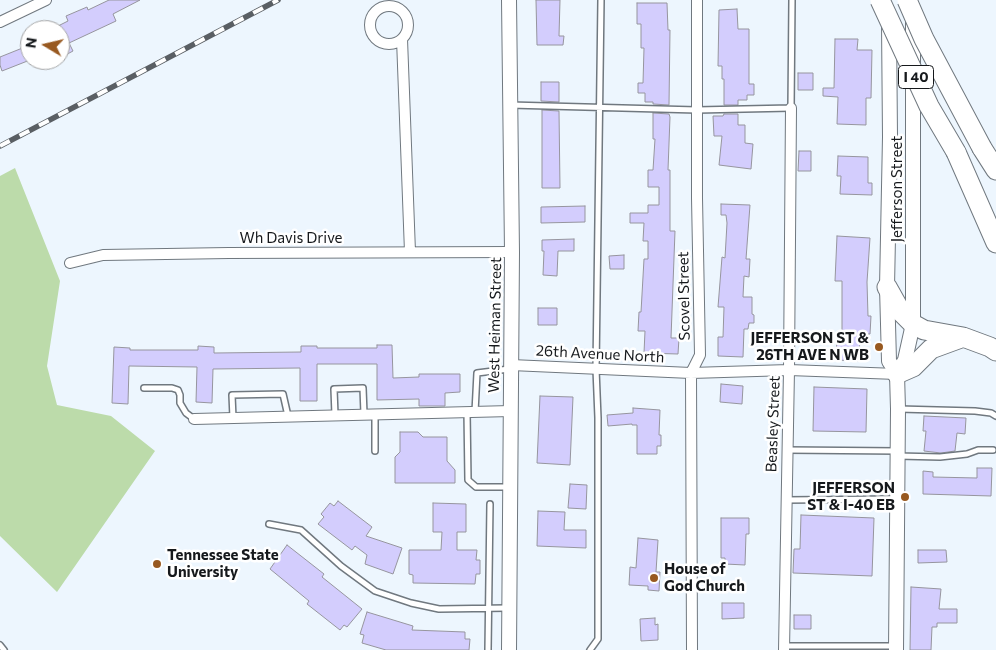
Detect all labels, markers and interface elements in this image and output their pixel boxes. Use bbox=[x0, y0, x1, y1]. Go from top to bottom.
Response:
north arrow bbox=[20, 20, 70, 70]
text: N bbox=[21, 36, 40, 49]
road number: I 40 bbox=[898, 66, 934, 88]
street label: Jefferson Street bbox=[888, 136, 906, 242]
street label: Wh Davis Drive bbox=[240, 229, 342, 247]
street label: Scovel Street bbox=[674, 251, 694, 341]
street label: West Heiman Street bbox=[485, 257, 505, 393]
place label: JEFFERSON ST & 26TH AVE N WB bbox=[751, 329, 869, 364]
marker: JEFFERSON ST & 26TH AVE N WB bbox=[873, 341, 885, 353]
street label: 26th Avenue North bbox=[535, 342, 665, 366]
street label: Beasley Street bbox=[762, 375, 784, 473]
place label: JEFFERSON ST & I-40 EB bbox=[807, 479, 895, 514]
marker: JEFFERSON ST & I-40 EB bbox=[899, 491, 911, 503]
place label: Tennessee State University bbox=[167, 546, 279, 581]
marker: Tennessee State University bbox=[151, 558, 163, 570]
place label: House of God Church bbox=[664, 560, 745, 595]
marker: House of God Church bbox=[648, 572, 660, 584]

